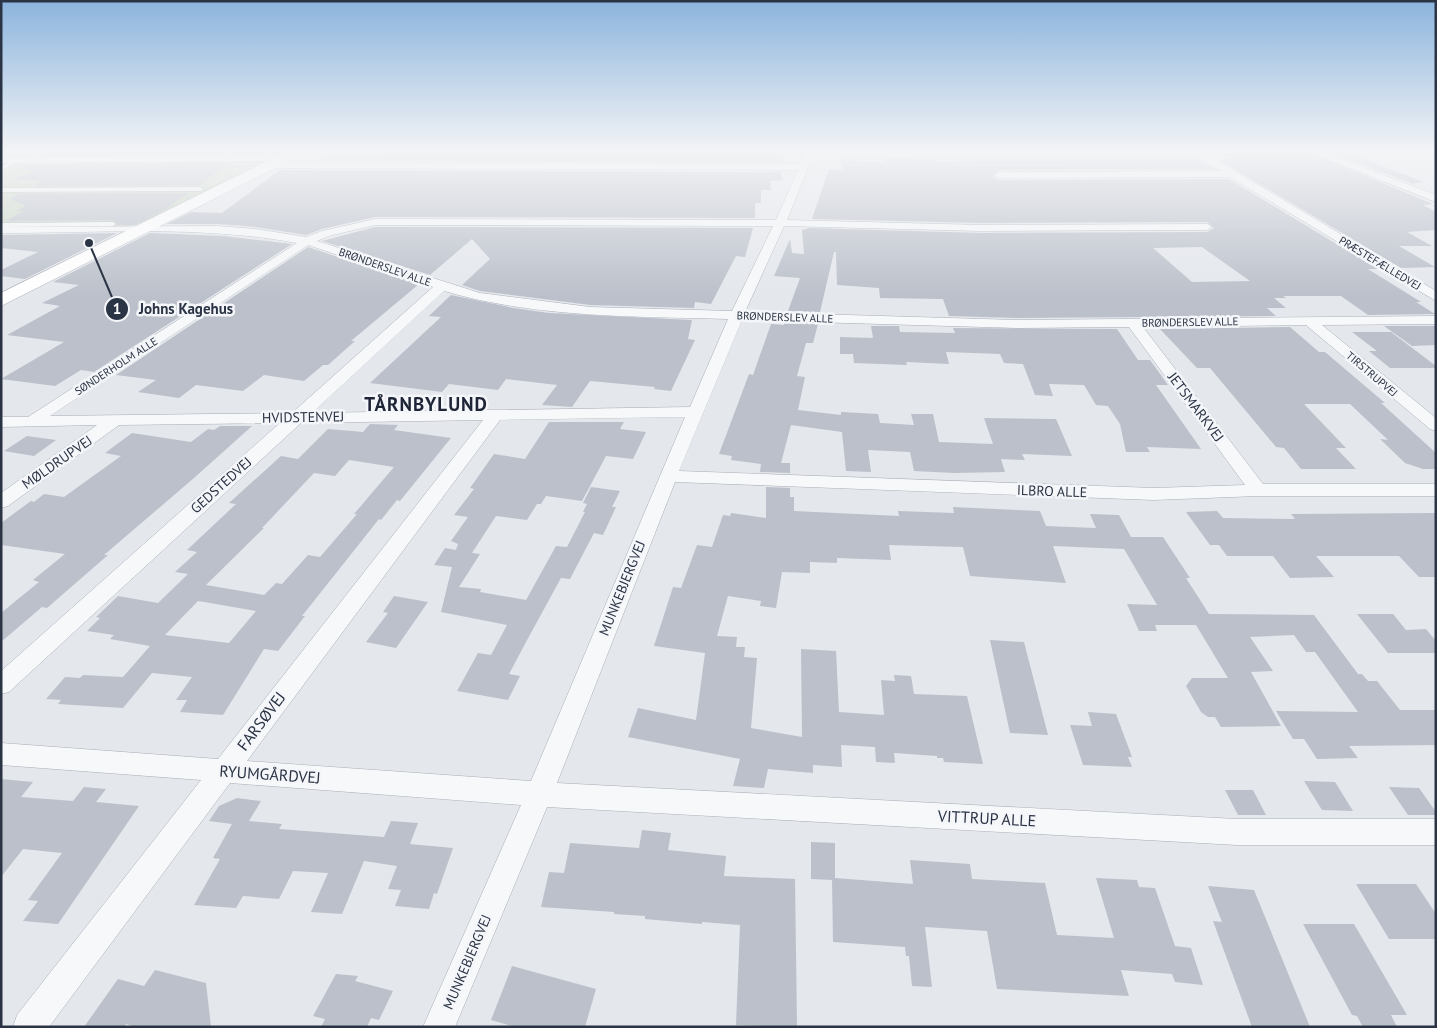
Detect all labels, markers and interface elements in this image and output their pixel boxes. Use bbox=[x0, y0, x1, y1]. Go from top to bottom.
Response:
street label: PRÆSTEFÆLLEDVEJ bbox=[1336, 233, 1424, 293]
street label: BRØNDERSLEV ALLE bbox=[337, 245, 433, 289]
callout: Johns Kagehus bbox=[104, 294, 243, 324]
text: 1 bbox=[113, 299, 121, 318]
text: Johns Kagehus bbox=[138, 299, 233, 318]
street label: BRØNDERSLEV ALLE bbox=[736, 308, 834, 326]
street label: BRØNDERSLEV ALLE bbox=[1142, 314, 1239, 330]
street label: SØNDERHOLM ALLE bbox=[72, 334, 160, 398]
street label: TIRSTRUPVEJ bbox=[1343, 348, 1401, 400]
street label: JETSMARKVEJ bbox=[1163, 368, 1228, 445]
district label: TÅRNBYLUND bbox=[364, 392, 488, 416]
street label: HVIDSTENVEJ bbox=[262, 407, 344, 427]
street label: MØLDRUPVEJ bbox=[18, 431, 96, 493]
street label: GEDSTEDVEJ bbox=[187, 453, 255, 517]
street label: ILBRO ALLE bbox=[1017, 481, 1087, 501]
street label: MUNKEBJERGVEJ bbox=[595, 538, 649, 638]
street label: FARSØVEJ bbox=[232, 688, 290, 754]
street label: RYUMGÅRDVEJ bbox=[219, 760, 321, 788]
street label: VITTRUP ALLE bbox=[936, 805, 1037, 831]
street label: MUNKEBJERGVEJ bbox=[439, 912, 495, 1012]

